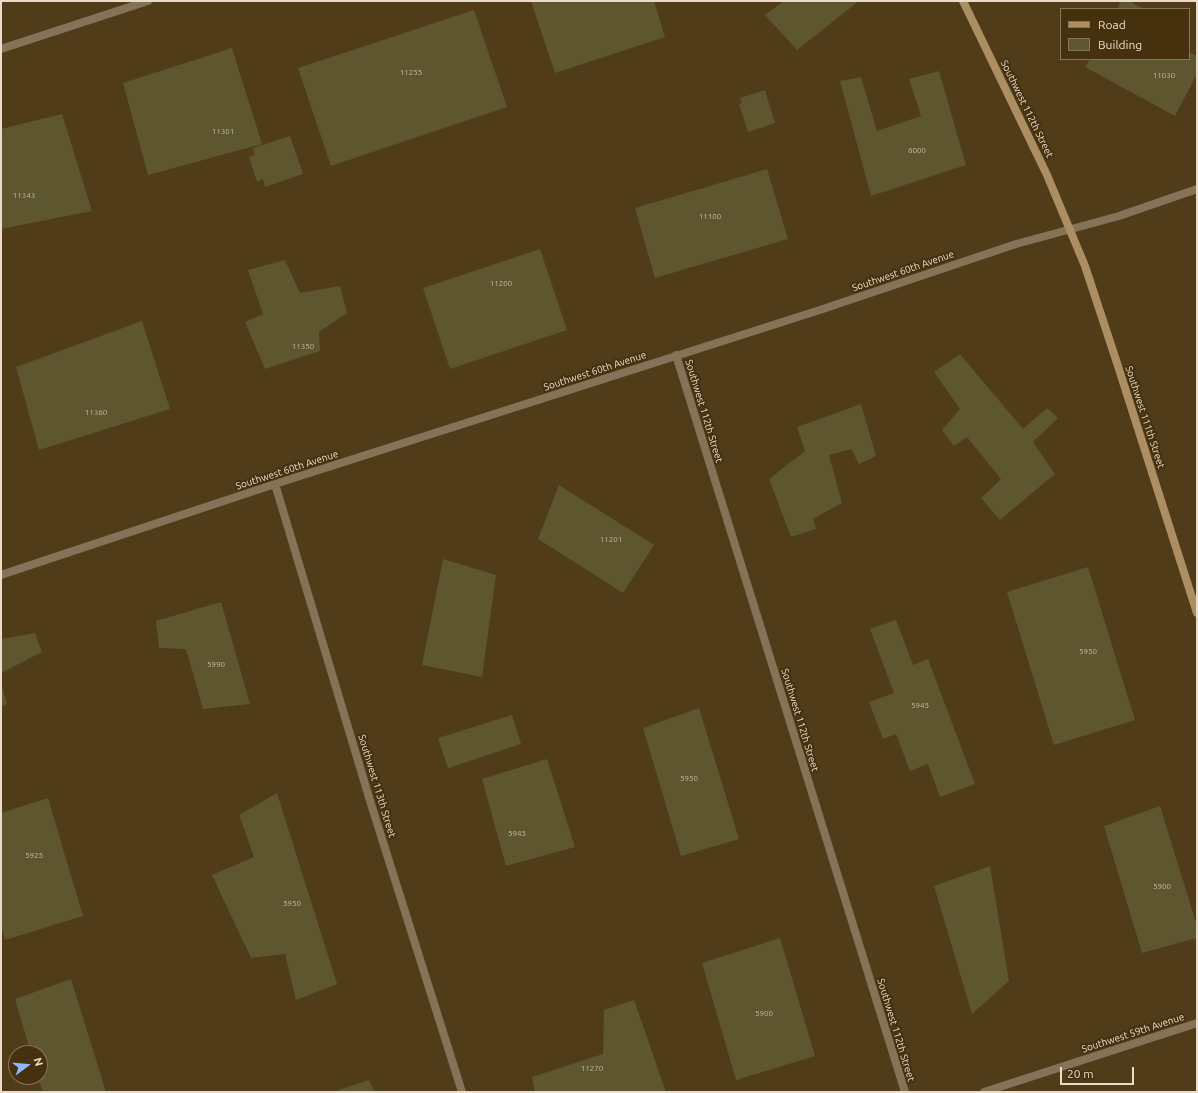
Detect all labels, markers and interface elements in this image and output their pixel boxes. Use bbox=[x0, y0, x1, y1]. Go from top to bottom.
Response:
legend bbox=[1060, 8, 1190, 60]
text: Road bbox=[1098, 18, 1126, 31]
text: Building bbox=[1098, 38, 1142, 51]
street label: Southwest 112th Street bbox=[998, 58, 1056, 160]
house number: 11255 bbox=[400, 67, 422, 77]
house number: 11030 bbox=[1153, 70, 1175, 80]
house number: 11301 bbox=[212, 126, 234, 136]
house number: 6000 bbox=[908, 145, 926, 155]
house number: 11343 bbox=[13, 190, 35, 200]
house number: 11100 bbox=[699, 211, 721, 221]
street label: Southwest 60th Avenue bbox=[850, 248, 956, 294]
house number: 11200 bbox=[490, 278, 512, 288]
house number: 11350 bbox=[292, 341, 314, 351]
street label: Southwest 60th Avenue bbox=[542, 349, 648, 393]
street label: Southwest 112th Street bbox=[683, 358, 725, 464]
street label: Southwest 111th Street bbox=[1123, 364, 1167, 470]
house number: 11360 bbox=[85, 407, 107, 417]
street label: Southwest 60th Avenue bbox=[234, 448, 340, 492]
house number: 11201 bbox=[600, 534, 622, 544]
house number: 5950 bbox=[1079, 646, 1097, 656]
house number: 5990 bbox=[207, 659, 225, 669]
street label: Southwest 112th Street bbox=[779, 667, 821, 773]
house number: 5945 bbox=[911, 700, 929, 710]
street label: Southwest 113th Street bbox=[356, 733, 398, 839]
house number: 5950 bbox=[680, 773, 698, 783]
house number: 5945 bbox=[508, 828, 526, 838]
house number: 5925 bbox=[25, 850, 43, 860]
house number: 5900 bbox=[1153, 881, 1171, 891]
house number: 5950 bbox=[283, 898, 301, 908]
street label: Southwest 112th Street bbox=[875, 977, 917, 1083]
house number: 5900 bbox=[755, 1008, 773, 1018]
street label: Southwest 59th Avenue bbox=[1080, 1011, 1186, 1055]
north arrow bbox=[8, 1045, 48, 1085]
text: N bbox=[32, 1056, 45, 1068]
scale bar bbox=[1062, 1059, 1136, 1085]
house number: 11270 bbox=[581, 1063, 603, 1073]
text: 20 m bbox=[1067, 1067, 1094, 1080]

